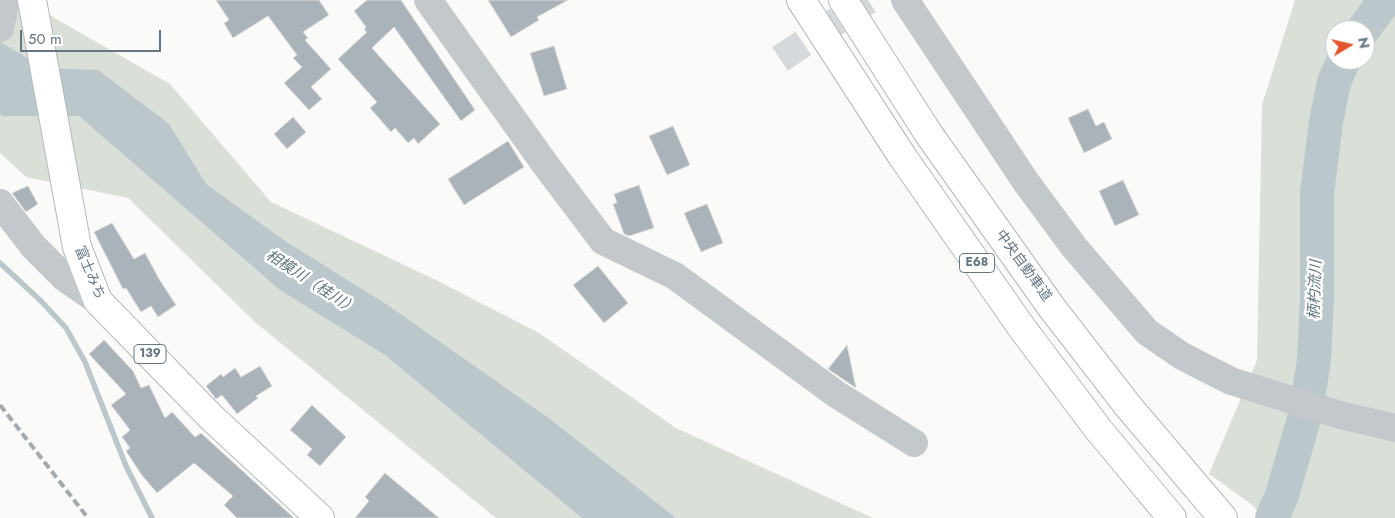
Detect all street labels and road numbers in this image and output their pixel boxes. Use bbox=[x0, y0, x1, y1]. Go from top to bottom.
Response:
street label: 中央自動車道 bbox=[992, 227, 1054, 305]
street label: 富士みち bbox=[70, 244, 108, 302]
road number: E68 bbox=[960, 254, 994, 272]
road number: 139 bbox=[134, 344, 166, 364]

